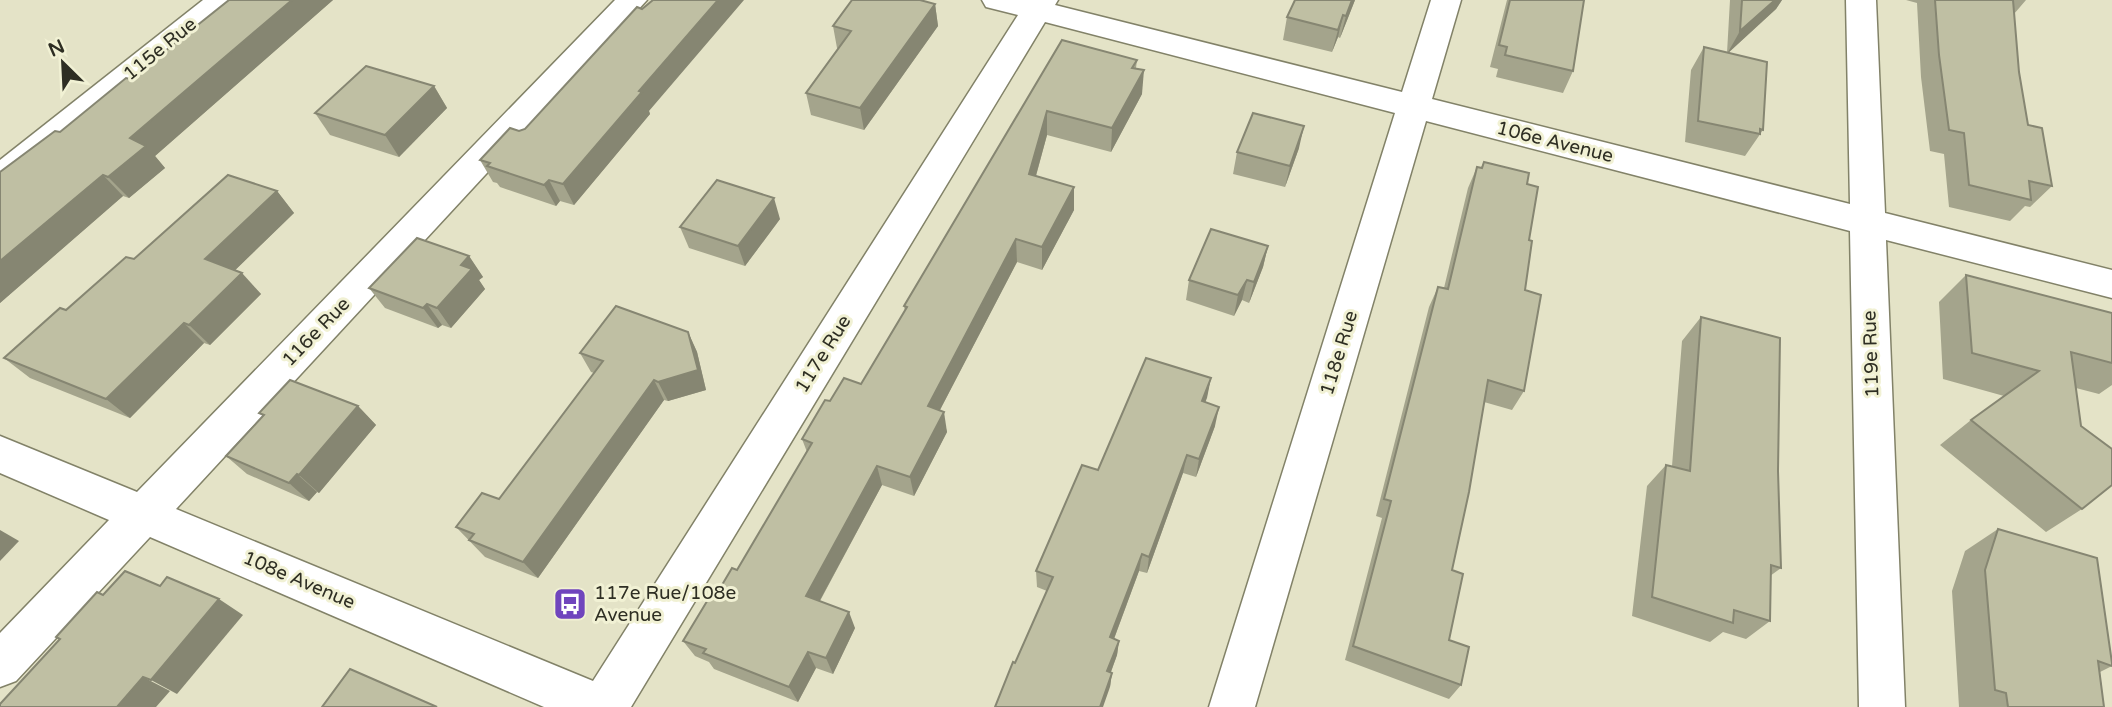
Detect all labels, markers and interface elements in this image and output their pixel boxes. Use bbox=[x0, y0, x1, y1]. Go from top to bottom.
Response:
street label: 115e Rue bbox=[119, 13, 201, 85]
north arrow bbox=[28, 28, 98, 98]
text: N bbox=[45, 35, 68, 62]
street label: 106e Avenue bbox=[1494, 117, 1616, 167]
street label: 116e Rue bbox=[278, 293, 354, 371]
street label: 118e Rue bbox=[1316, 308, 1362, 398]
street label: 119e Rue bbox=[1858, 310, 1884, 398]
street label: 117e Rue bbox=[791, 311, 855, 397]
street label: 108e Avenue bbox=[240, 547, 358, 613]
place label: 117e Rue/108e Avenue bbox=[594, 582, 736, 626]
bus stop icon: 117e Rue/108e Avenue bbox=[551, 585, 589, 623]

